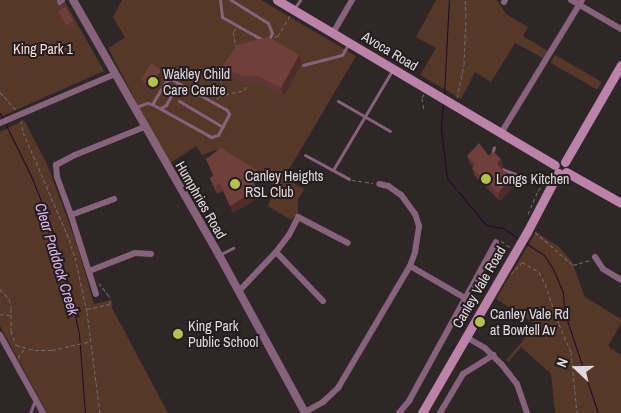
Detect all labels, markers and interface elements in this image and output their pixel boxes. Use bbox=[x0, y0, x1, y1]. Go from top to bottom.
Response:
street label: Avoca Road bbox=[359, 28, 421, 74]
park label: King Park 1 bbox=[13, 41, 73, 57]
place label: Wakley Child Care Centre bbox=[163, 66, 230, 98]
marker: Wakley Child Care Centre bbox=[147, 76, 159, 88]
street label: Humphries Road bbox=[172, 158, 230, 242]
place label: Canley Heights RSL Club bbox=[245, 168, 323, 200]
place label: Longs Kitchen bbox=[496, 171, 569, 187]
marker: Longs Kitchen bbox=[480, 173, 492, 185]
marker: Canley Heights RSL Club bbox=[229, 178, 241, 190]
water label: Clear Paddock Creek bbox=[31, 200, 83, 318]
street label: Canley Vale Road bbox=[449, 243, 509, 331]
place label: Canley Vale Rd at Bowtell Av bbox=[490, 306, 569, 338]
marker: Canley Vale Rd at Bowtell Av bbox=[474, 316, 486, 328]
place label: King Park Public School bbox=[188, 318, 258, 351]
marker: King Park Public School bbox=[172, 328, 184, 340]
north arrow bbox=[551, 343, 601, 393]
text: N bbox=[552, 356, 572, 370]

